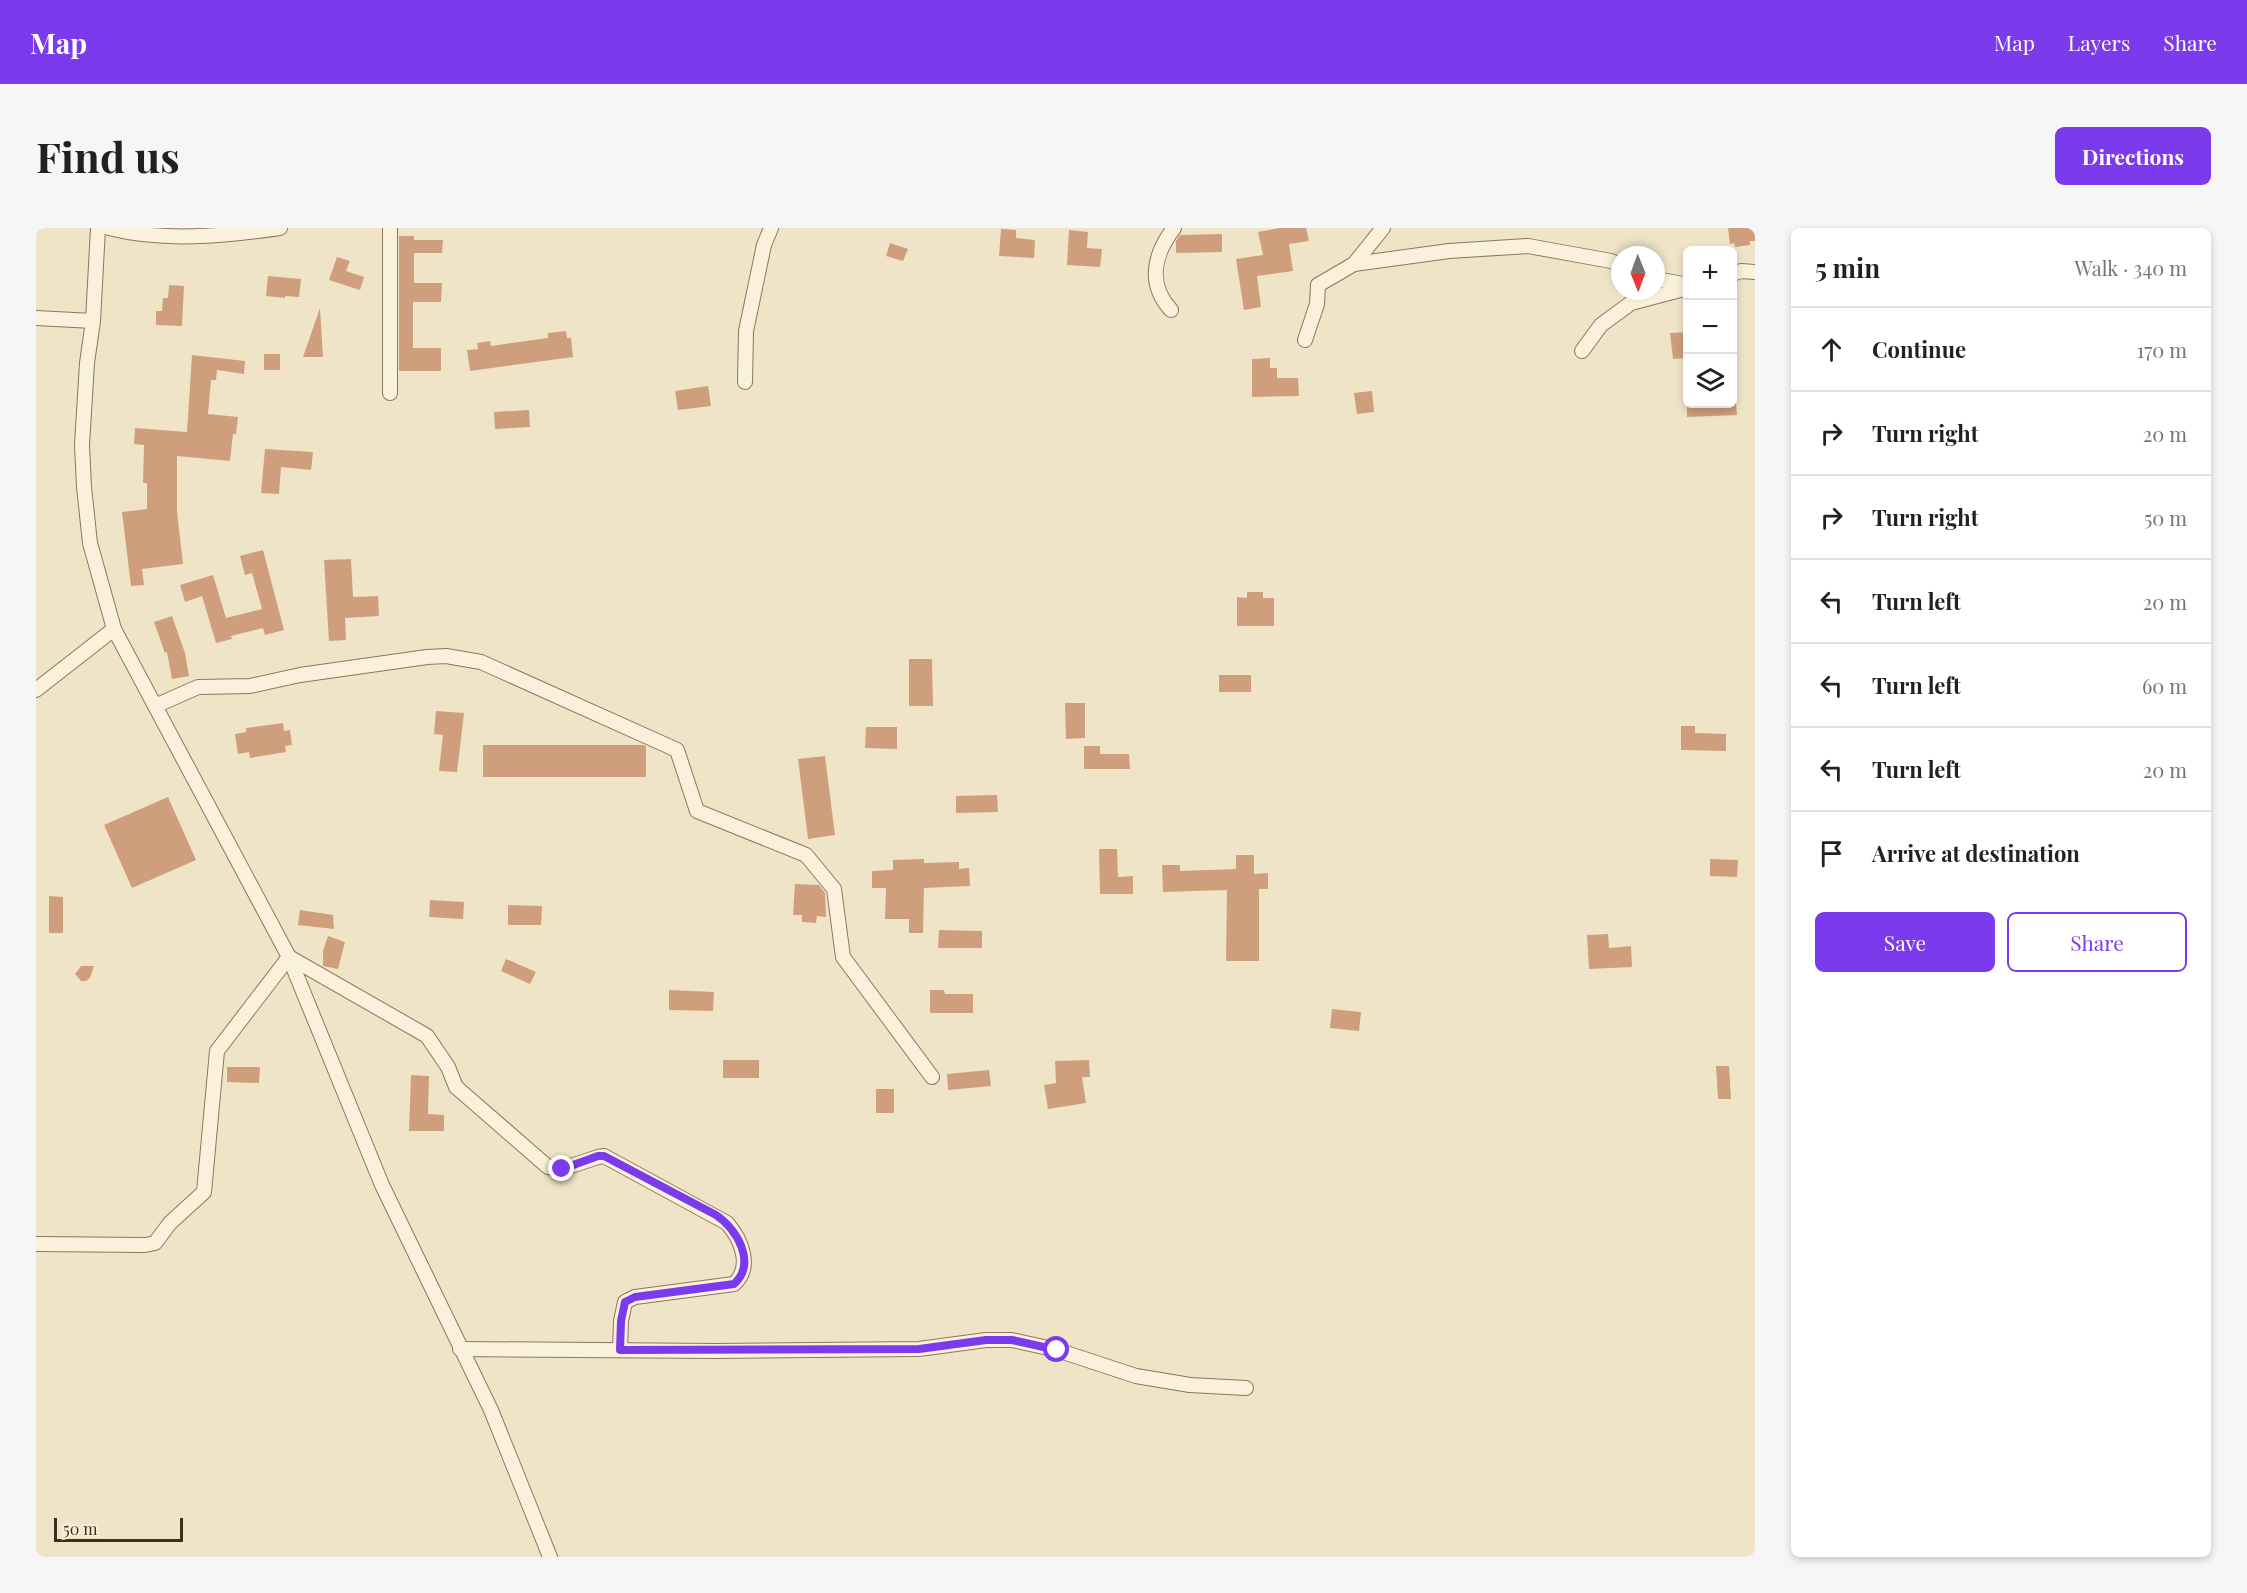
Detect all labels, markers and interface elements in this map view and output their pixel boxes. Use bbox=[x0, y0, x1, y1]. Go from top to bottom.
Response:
text: Map bbox=[30, 24, 87, 61]
text: Map bbox=[1994, 28, 2035, 56]
text: Layers bbox=[2068, 28, 2130, 56]
text: Share bbox=[2163, 28, 2217, 56]
button: Directions bbox=[2055, 127, 2211, 185]
text: Find us bbox=[36, 128, 180, 184]
north arrow bbox=[1611, 246, 1665, 300]
map controls bbox=[1683, 246, 1737, 408]
button: + bbox=[1683, 246, 1737, 300]
text: 5 min bbox=[1815, 250, 1880, 285]
text: Walk · 340 m bbox=[2075, 254, 2187, 281]
button: − bbox=[1683, 300, 1737, 354]
icon: ahead bbox=[1815, 333, 1848, 366]
text: Continue bbox=[1872, 334, 1966, 364]
text: 170 m bbox=[2137, 336, 2187, 363]
button: layers bbox=[1683, 354, 1737, 408]
icon: right bbox=[1815, 417, 1848, 450]
text: Turn right bbox=[1872, 418, 1978, 448]
text: 20 m bbox=[2143, 420, 2187, 447]
icon: right bbox=[1815, 501, 1848, 534]
text: Turn right bbox=[1872, 502, 1978, 532]
text: 50 m bbox=[2144, 504, 2187, 531]
icon: left bbox=[1815, 585, 1848, 618]
text: Turn left bbox=[1872, 586, 1961, 616]
text: 20 m bbox=[2143, 588, 2187, 615]
icon: left bbox=[1815, 669, 1848, 702]
text: Turn left bbox=[1872, 670, 1961, 700]
text: 60 m bbox=[2142, 672, 2187, 699]
icon: left bbox=[1815, 753, 1848, 786]
text: Turn left bbox=[1872, 754, 1961, 784]
text: 20 m bbox=[2143, 756, 2187, 783]
icon: arrive bbox=[1815, 837, 1848, 870]
text: Arrive at destination bbox=[1872, 838, 2080, 868]
button: Save bbox=[1815, 912, 1995, 972]
button: Share bbox=[2007, 912, 2187, 972]
route end bbox=[548, 1155, 574, 1181]
route start bbox=[1043, 1336, 1069, 1362]
scale bar bbox=[54, 1515, 183, 1542]
text: 50 m bbox=[63, 1518, 97, 1539]

